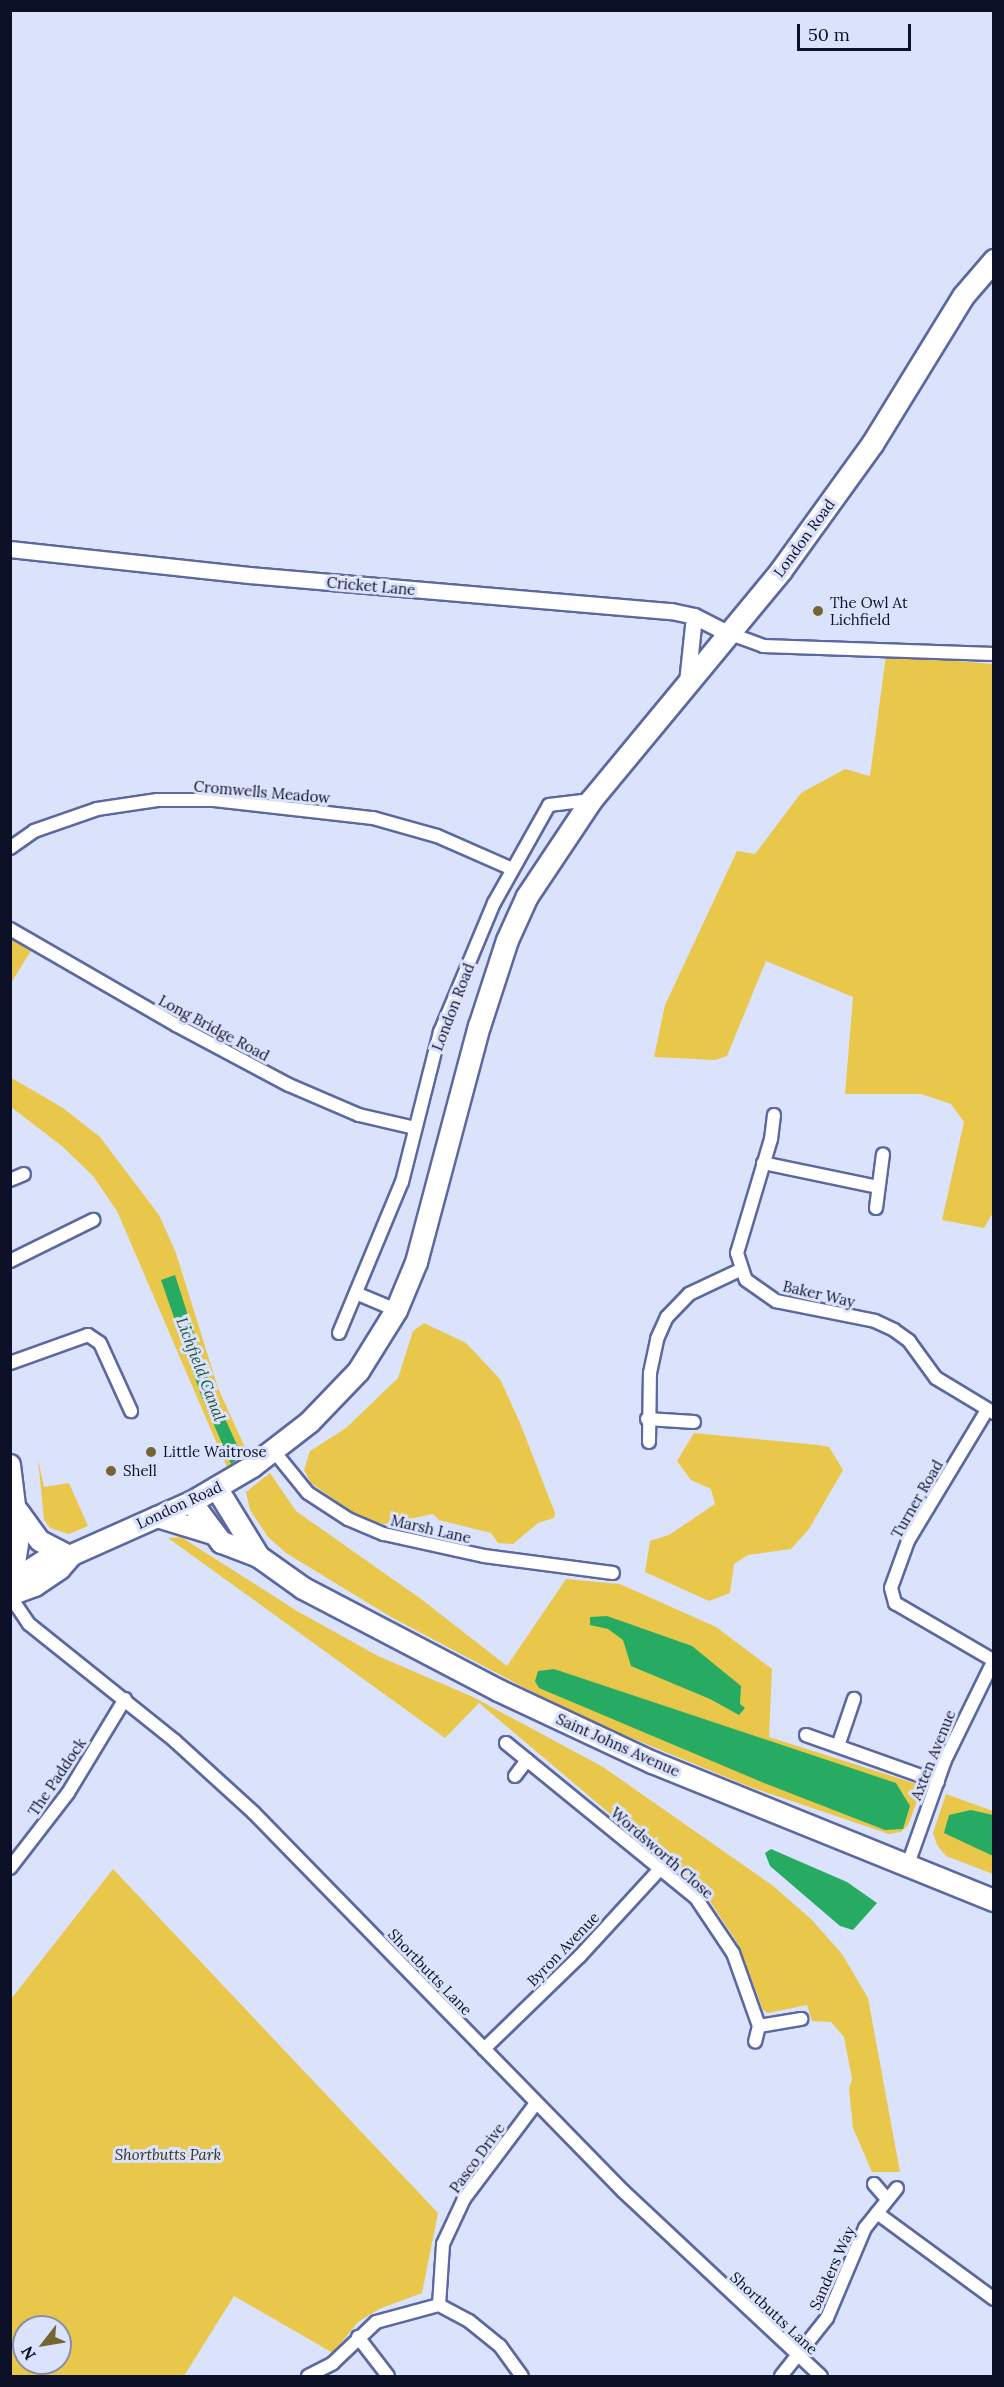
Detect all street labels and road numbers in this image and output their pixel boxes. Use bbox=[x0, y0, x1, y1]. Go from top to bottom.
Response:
street label: London Road bbox=[770, 495, 838, 581]
street label: Cricket Lane bbox=[326, 573, 416, 599]
street label: Cromwells Meadow bbox=[193, 777, 331, 807]
street label: London Road bbox=[428, 961, 478, 1053]
street label: Long Bridge Road bbox=[156, 991, 272, 1065]
street label: Baker Way bbox=[781, 1277, 857, 1311]
street label: Turner Road bbox=[887, 1457, 947, 1541]
street label: London Road bbox=[133, 1477, 225, 1533]
street label: Marsh Lane bbox=[389, 1511, 473, 1547]
street label: Axten Avenue bbox=[907, 1707, 959, 1803]
street label: Saint Johns Avenue bbox=[553, 1710, 683, 1780]
street label: The Paddock bbox=[24, 1735, 90, 1819]
street label: Wordsworth Close bbox=[607, 1804, 717, 1902]
street label: Byron Avenue bbox=[523, 1908, 603, 1990]
street label: Shortbutts Lane bbox=[384, 1925, 476, 2019]
street label: Pasco Drive bbox=[446, 2120, 508, 2196]
street label: Sanders Way bbox=[806, 2223, 858, 2313]
street label: Shortbutts Lane bbox=[727, 2268, 821, 2358]

